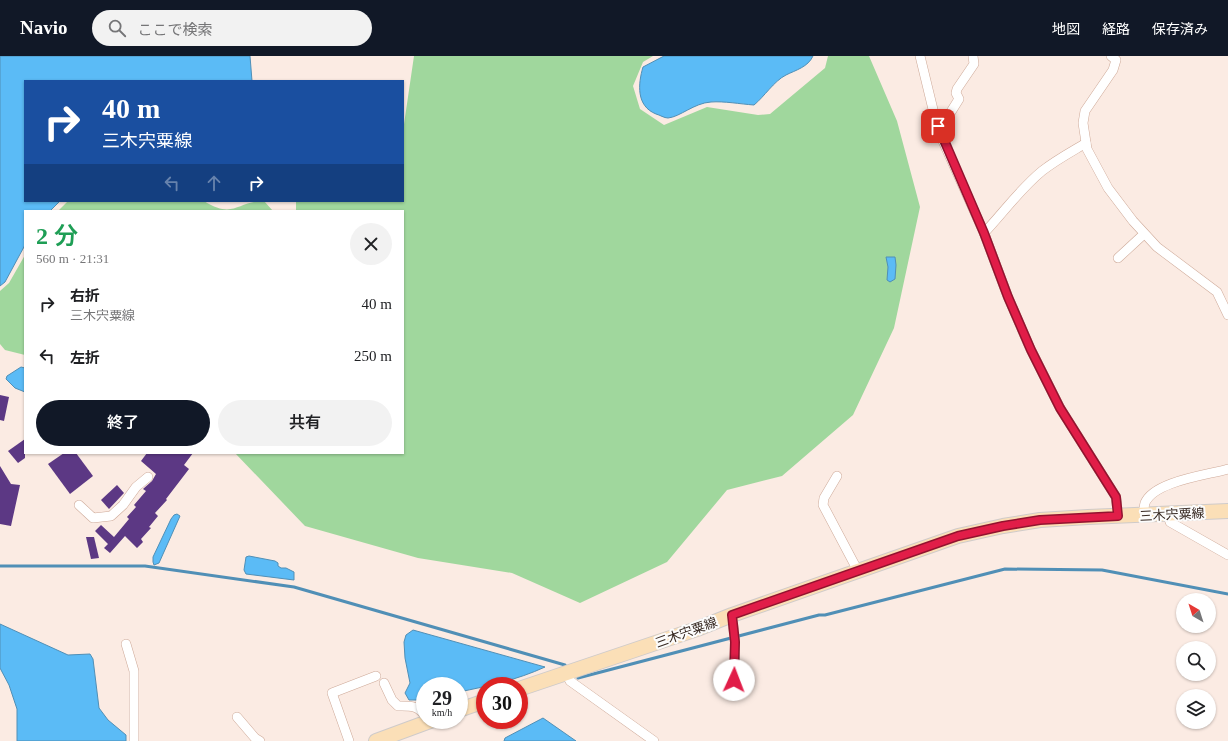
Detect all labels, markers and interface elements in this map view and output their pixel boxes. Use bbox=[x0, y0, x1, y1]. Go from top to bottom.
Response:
search box bbox=[92, 10, 372, 46]
text: Navio bbox=[20, 17, 68, 38]
icon: search bbox=[106, 17, 128, 39]
text: ここで検索 bbox=[138, 22, 213, 38]
text: 地図 bbox=[1052, 22, 1080, 37]
text: 経路 bbox=[1102, 22, 1130, 37]
text: 保存済み bbox=[1152, 22, 1208, 37]
text: 40 m bbox=[102, 93, 160, 124]
icon: right bbox=[36, 96, 88, 148]
pin bbox=[921, 109, 955, 143]
icon: arrive bbox=[927, 115, 949, 137]
text: 三木宍粟線 bbox=[102, 131, 192, 151]
icon: left bbox=[161, 172, 183, 194]
icon: ahead bbox=[203, 172, 225, 194]
icon: right bbox=[245, 172, 267, 194]
text: 2 分 bbox=[36, 223, 78, 249]
button: close bbox=[350, 223, 392, 265]
text: 560 m · 21:31 bbox=[36, 251, 109, 266]
text: 右折 bbox=[70, 288, 100, 304]
icon: right bbox=[36, 293, 58, 315]
text: 40 m bbox=[362, 296, 392, 312]
text: 三木宍粟線 bbox=[70, 308, 135, 323]
icon: left bbox=[36, 345, 58, 367]
text: 250 m bbox=[354, 348, 392, 364]
text: 左折 bbox=[70, 350, 100, 366]
button: 終了 bbox=[36, 400, 210, 446]
button: 共有 bbox=[218, 400, 392, 446]
street label: 三木宍粟線 bbox=[1139, 505, 1205, 524]
north arrow bbox=[1176, 593, 1216, 633]
map controls bbox=[1176, 593, 1216, 729]
street label: 三木宍粟線 bbox=[653, 614, 719, 651]
button: search bbox=[1176, 641, 1216, 681]
position arrow bbox=[713, 659, 755, 701]
speed limit sign: 30 bbox=[476, 677, 528, 729]
text: 29 bbox=[432, 687, 452, 709]
button: layers bbox=[1176, 689, 1216, 729]
text: km/h bbox=[432, 707, 452, 718]

